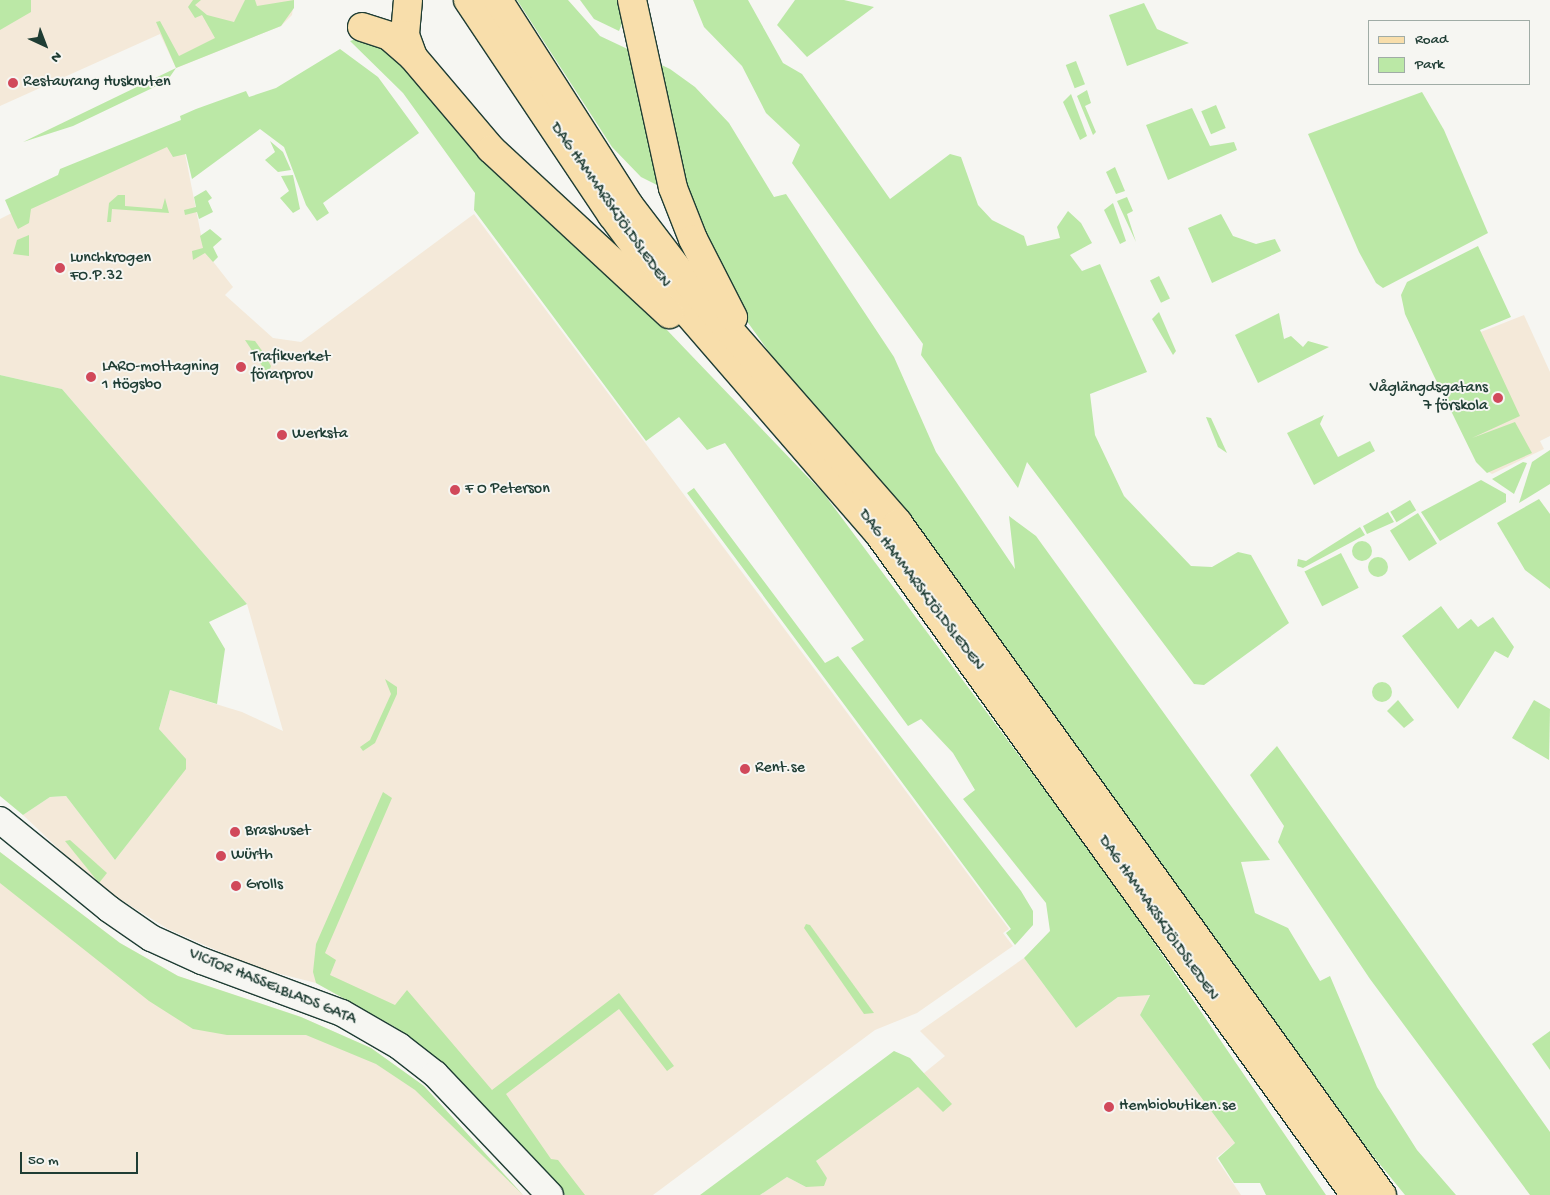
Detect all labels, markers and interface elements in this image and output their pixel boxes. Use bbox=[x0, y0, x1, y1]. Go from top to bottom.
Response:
north arrow bbox=[20, 20, 70, 70]
legend bbox=[1368, 20, 1530, 85]
text: Road bbox=[1415, 31, 1448, 49]
text: N bbox=[46, 47, 65, 66]
text: Park bbox=[1415, 56, 1444, 74]
place label: Restaurang Husknuten bbox=[23, 73, 171, 93]
marker: Restaurang Husknuten bbox=[7, 77, 19, 89]
street label: DAG HAMMARSKJÖLDSLEDEN bbox=[545, 120, 673, 292]
place label: Lunchkrogen FO.P.32 bbox=[70, 249, 151, 287]
marker: Lunchkrogen FO.P.32 bbox=[54, 262, 66, 274]
place label: Trafikverket förarprov bbox=[251, 348, 330, 386]
place label: LARO-mottagning 1 Högsbo bbox=[102, 358, 219, 396]
marker: Trafikverket förarprov bbox=[235, 361, 247, 373]
marker: LARO-mottagning 1 Högsbo bbox=[84, 370, 98, 384]
place label: Våglängdsgatans 7 förskola bbox=[1370, 379, 1488, 417]
marker: Våglängdsgatans 7 förskola bbox=[1492, 392, 1504, 404]
place label: Werksta bbox=[292, 425, 348, 445]
marker: Werksta bbox=[276, 429, 288, 441]
place label: F O Peterson bbox=[465, 480, 550, 500]
marker: F O Peterson bbox=[449, 484, 461, 496]
street label: DAG HAMMARSKJÖLDSLEDEN bbox=[853, 507, 987, 675]
place label: Rent.se bbox=[755, 759, 805, 779]
marker: Rent.se bbox=[739, 763, 751, 775]
place label: Brashuset bbox=[245, 822, 310, 842]
marker: Brashuset bbox=[229, 826, 241, 838]
street label: DAG HAMMARSKJÖLDSLEDEN bbox=[1093, 833, 1221, 1005]
place label: Würth bbox=[231, 846, 273, 866]
marker: Würth bbox=[215, 850, 227, 862]
place label: Grolls bbox=[246, 876, 283, 896]
marker: Grolls bbox=[230, 880, 242, 892]
street label: VICTOR HASSELBLADS GATA bbox=[185, 946, 359, 1030]
place label: Hembiobutiken.se bbox=[1119, 1097, 1236, 1117]
marker: Hembiobutiken.se bbox=[1103, 1101, 1115, 1113]
scale bar bbox=[22, 1142, 140, 1174]
text: 50 m bbox=[28, 1152, 59, 1170]

